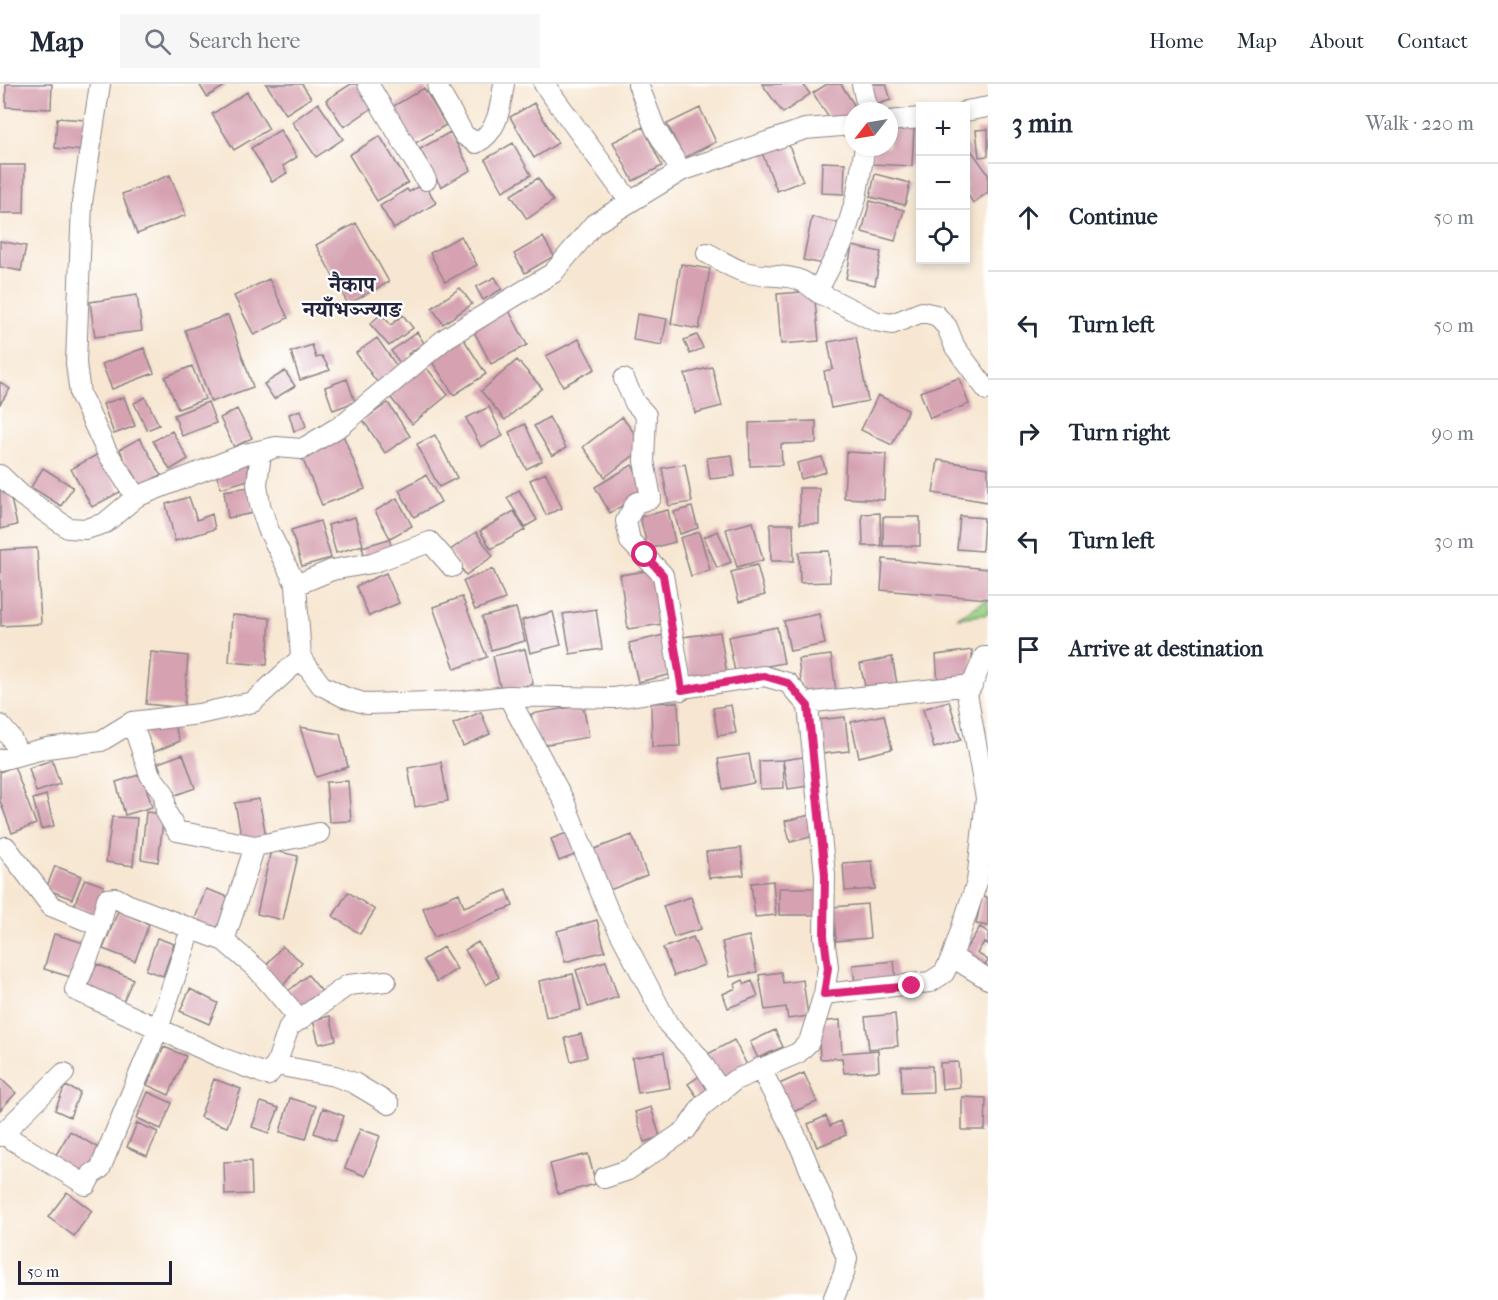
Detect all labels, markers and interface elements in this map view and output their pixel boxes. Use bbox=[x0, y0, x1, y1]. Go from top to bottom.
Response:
search box bbox=[120, 14, 540, 68]
text: Map bbox=[30, 25, 84, 58]
icon: search bbox=[141, 25, 174, 58]
text: Search here bbox=[189, 28, 300, 54]
text: Home bbox=[1149, 29, 1204, 53]
text: Map bbox=[1237, 29, 1277, 53]
text: About bbox=[1310, 29, 1364, 53]
text: Contact bbox=[1397, 29, 1468, 53]
north arrow bbox=[844, 102, 898, 156]
map controls bbox=[916, 102, 970, 264]
button: + bbox=[916, 102, 970, 156]
text: 3 min bbox=[1012, 108, 1073, 139]
text: Walk · 220 m bbox=[1366, 112, 1474, 135]
button: − bbox=[916, 156, 970, 210]
icon: ahead bbox=[1012, 201, 1045, 234]
text: Continue bbox=[1069, 204, 1158, 230]
text: 50 m bbox=[1433, 206, 1474, 229]
button: locate bbox=[916, 210, 970, 264]
district label: नैकाप नयाँभञ्ज्याङ bbox=[301, 271, 403, 323]
icon: left bbox=[1012, 309, 1045, 342]
text: Turn left bbox=[1069, 312, 1155, 338]
text: 50 m bbox=[1433, 314, 1474, 337]
icon: right bbox=[1012, 417, 1045, 450]
text: Turn right bbox=[1069, 420, 1170, 446]
text: 90 m bbox=[1432, 422, 1474, 445]
icon: left bbox=[1012, 525, 1045, 558]
text: Turn left bbox=[1069, 528, 1155, 554]
text: 30 m bbox=[1434, 530, 1474, 553]
route start bbox=[631, 541, 657, 567]
icon: arrive bbox=[1012, 633, 1045, 666]
text: Arrive at destination bbox=[1069, 636, 1263, 662]
route end bbox=[898, 972, 924, 998]
scale bar bbox=[18, 1258, 172, 1286]
text: 50 m bbox=[27, 1262, 59, 1281]

